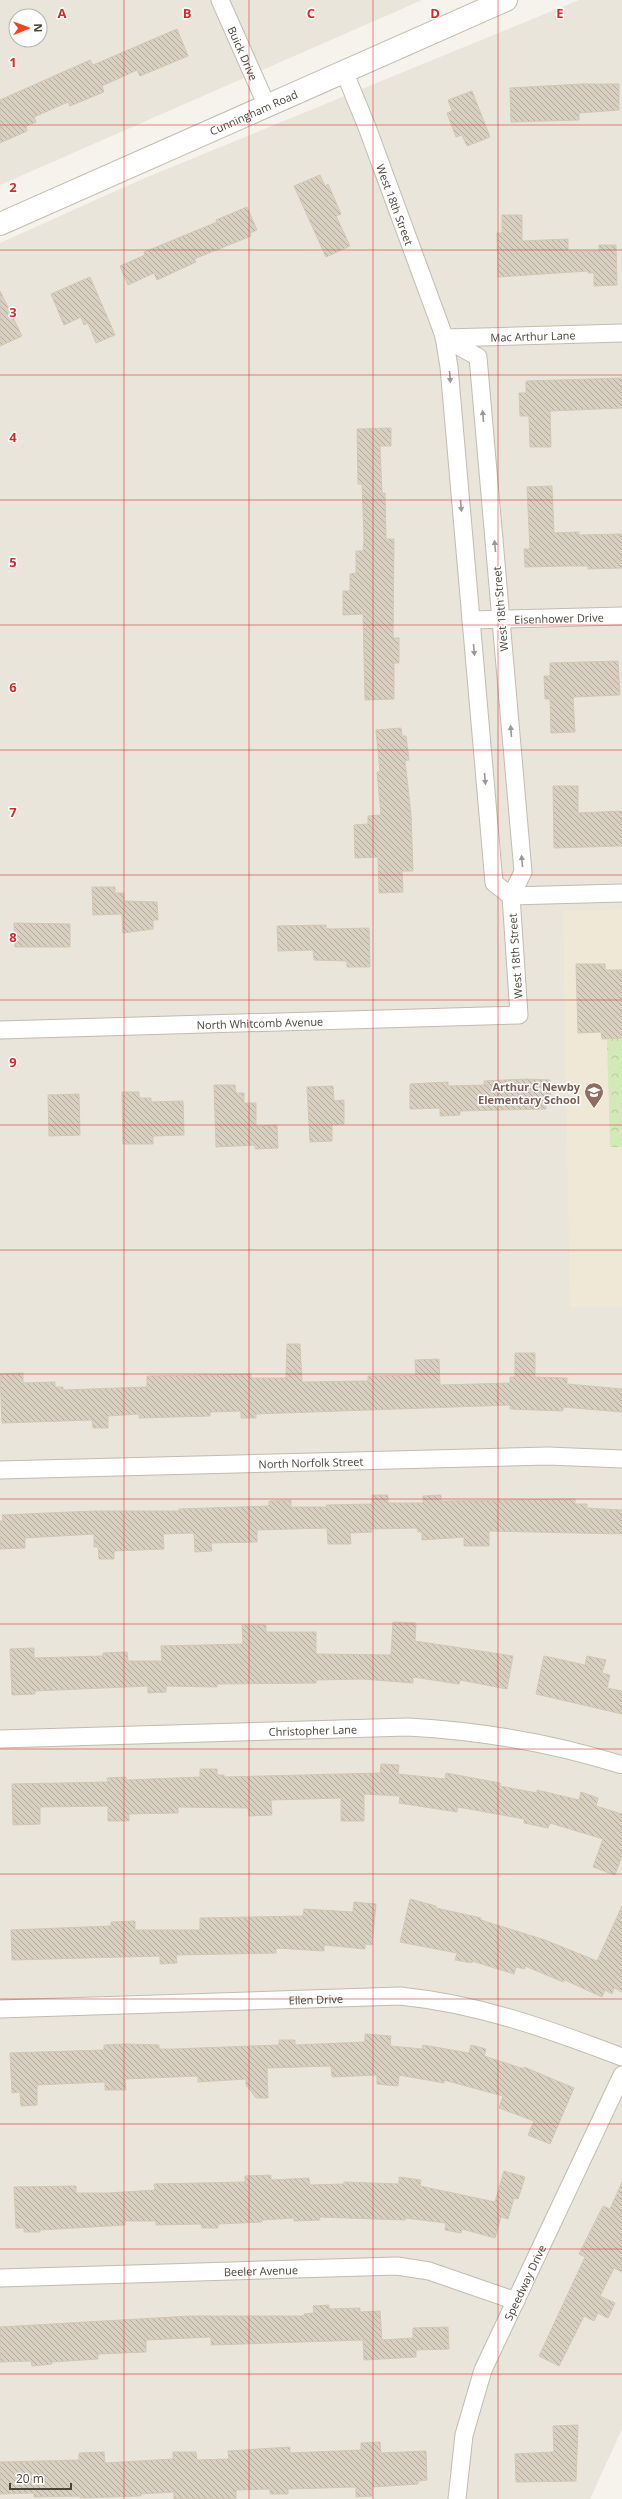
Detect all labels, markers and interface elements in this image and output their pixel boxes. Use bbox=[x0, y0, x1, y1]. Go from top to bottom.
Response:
text: A bbox=[58, 4, 67, 22]
text: B bbox=[183, 4, 192, 22]
text: C bbox=[307, 4, 315, 22]
text: D bbox=[430, 4, 440, 22]
text: E bbox=[556, 4, 564, 22]
north arrow bbox=[8, 8, 48, 48]
text: N bbox=[31, 23, 46, 32]
street label: Buick Drive bbox=[225, 24, 262, 82]
text: 1 bbox=[9, 53, 17, 71]
street label: Cunningham Road bbox=[207, 86, 300, 138]
street label: West 18th Street bbox=[374, 162, 417, 247]
text: 2 bbox=[9, 178, 17, 196]
text: 3 bbox=[9, 303, 17, 321]
street label: Mac Arthur Lane bbox=[490, 327, 576, 344]
one-way arrow bbox=[446, 371, 453, 383]
one-way arrow bbox=[480, 410, 487, 422]
text: 4 bbox=[9, 428, 17, 446]
one-way arrow bbox=[458, 500, 465, 512]
one-way arrow bbox=[491, 540, 498, 552]
text: 5 bbox=[9, 553, 17, 571]
street label: West 18th Street bbox=[489, 566, 511, 652]
street label: Eisenhower Drive bbox=[514, 609, 604, 626]
one-way arrow bbox=[470, 644, 477, 656]
text: 6 bbox=[9, 678, 17, 696]
one-way arrow bbox=[507, 725, 514, 737]
one-way arrow bbox=[482, 773, 488, 785]
text: 7 bbox=[9, 803, 17, 821]
one-way arrow bbox=[519, 855, 526, 867]
street label: West 18th Street bbox=[505, 913, 525, 999]
text: 8 bbox=[9, 928, 17, 946]
street label: North Whitcomb Avenue bbox=[196, 1013, 323, 1032]
text: 9 bbox=[9, 1053, 17, 1071]
place label: Arthur C Newby Elementary School bbox=[478, 1079, 581, 1107]
school or university icon: Arthur C Newby Elementary School bbox=[583, 1081, 605, 1109]
street label: North Norfolk Street bbox=[258, 1453, 364, 1471]
street label: Christopher Lane bbox=[268, 1721, 357, 1739]
street label: Ellen Drive bbox=[288, 1990, 343, 2007]
street label: Speedway Drive bbox=[500, 2242, 549, 2323]
street label: Beeler Avenue bbox=[224, 2261, 298, 2279]
scale bar bbox=[10, 2465, 71, 2491]
text: 20 m bbox=[16, 2470, 44, 2487]

